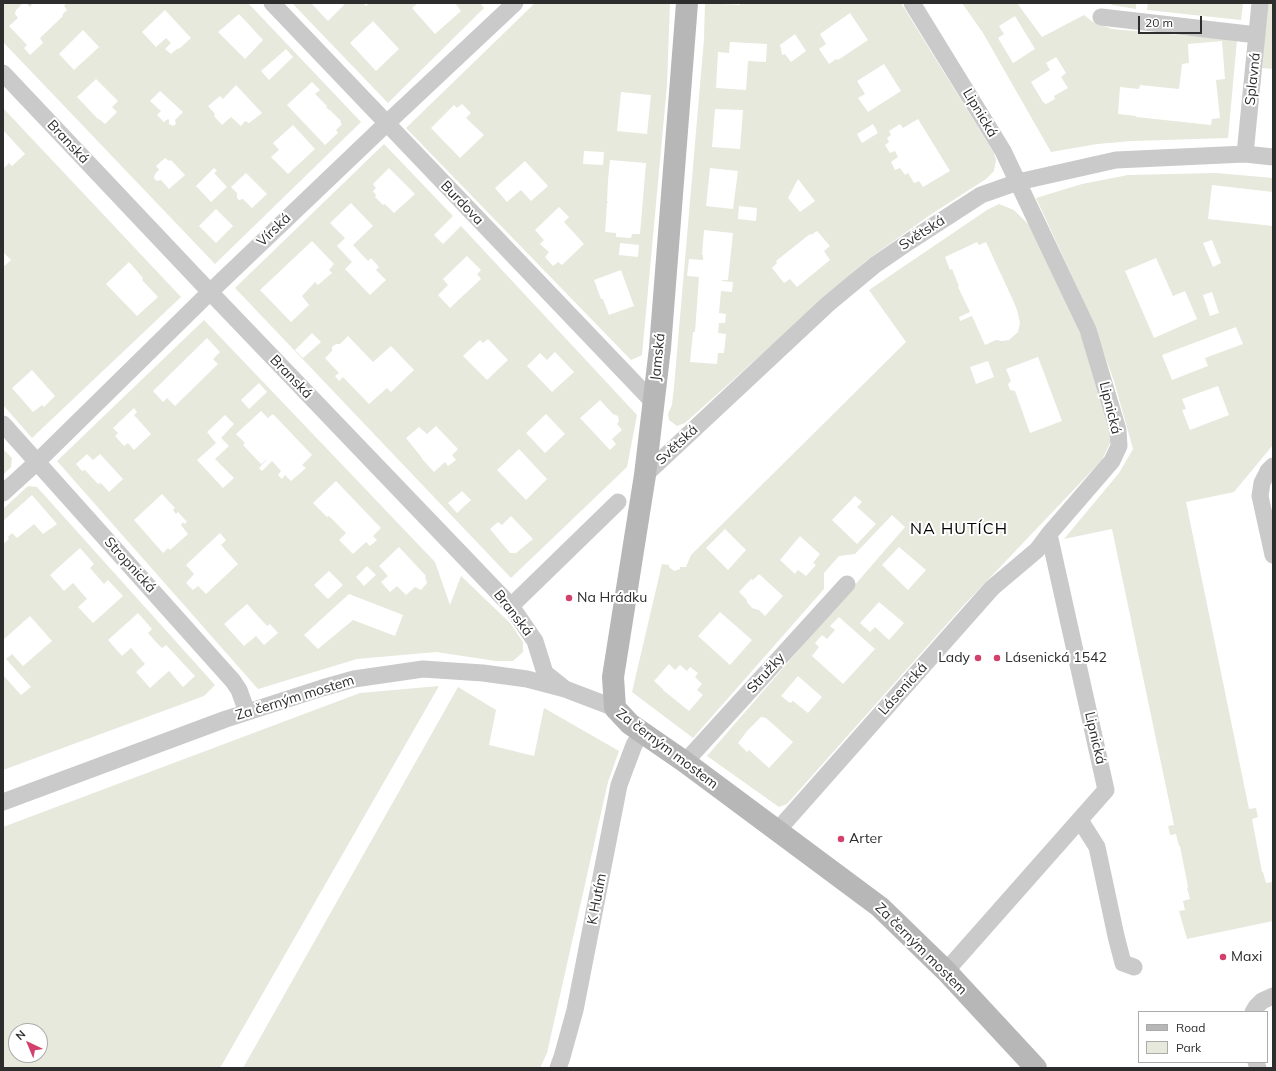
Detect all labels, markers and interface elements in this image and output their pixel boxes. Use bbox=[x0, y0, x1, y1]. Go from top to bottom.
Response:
scale bar bbox=[1140, 8, 1204, 34]
text: 20 m bbox=[1145, 15, 1173, 30]
street label: Splavná bbox=[1242, 52, 1264, 106]
street label: Lipnická bbox=[959, 86, 1001, 140]
street label: Branská bbox=[44, 117, 92, 167]
street label: Burdova bbox=[437, 178, 487, 228]
street label: Vírská bbox=[254, 210, 294, 250]
street label: Světská bbox=[896, 212, 948, 254]
street label: Jamská bbox=[647, 332, 669, 382]
street label: Branská bbox=[266, 352, 316, 402]
street label: Lipnická bbox=[1095, 380, 1125, 436]
street label: Světská bbox=[653, 421, 701, 469]
district label: NA HUTÍCH bbox=[910, 519, 1008, 539]
street label: Stropnická bbox=[101, 534, 159, 596]
street label: Branská bbox=[490, 587, 536, 639]
place label: Na Hrádku bbox=[577, 590, 647, 606]
marker: Na Hrádku bbox=[564, 593, 574, 603]
street label: Stružky bbox=[744, 649, 788, 697]
place label: Lady bbox=[938, 650, 970, 666]
place label: Lásenická 1542 bbox=[1005, 650, 1107, 666]
marker: Lady bbox=[973, 653, 983, 663]
marker: Lásenická 1542 bbox=[992, 653, 1002, 663]
street label: Lásenická bbox=[875, 659, 931, 719]
street label: Za černým mostem bbox=[234, 672, 356, 724]
street label: Za černým mostem bbox=[613, 705, 721, 793]
street label: Lipnická bbox=[1081, 710, 1109, 766]
place label: Arter bbox=[849, 831, 882, 847]
marker: Arter bbox=[836, 834, 846, 844]
street label: K Hutím bbox=[584, 872, 610, 926]
street label: Za černým mostem bbox=[872, 900, 970, 998]
place label: Maxi bbox=[1231, 949, 1262, 965]
marker: Maxi bbox=[1218, 952, 1228, 962]
legend bbox=[1138, 1011, 1268, 1063]
text: Road bbox=[1176, 1020, 1205, 1035]
north arrow bbox=[8, 1023, 48, 1063]
text: N bbox=[13, 1027, 28, 1043]
text: Park bbox=[1176, 1040, 1201, 1055]

